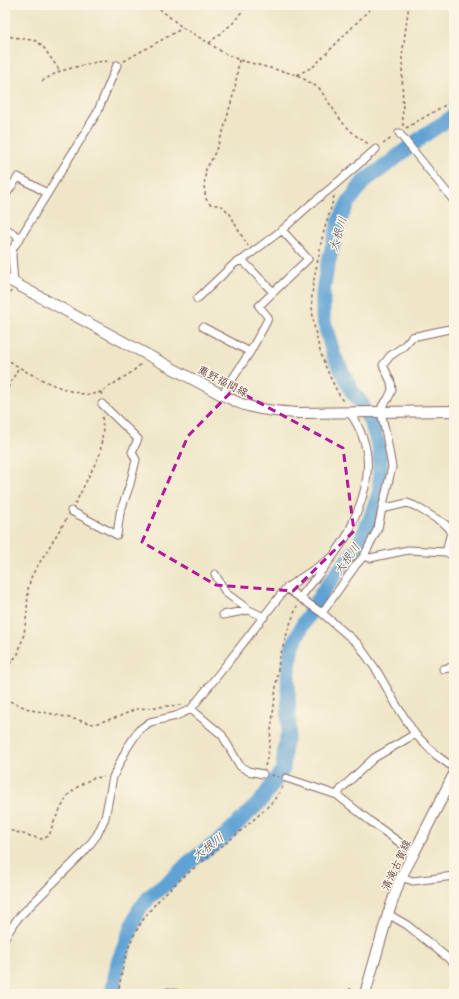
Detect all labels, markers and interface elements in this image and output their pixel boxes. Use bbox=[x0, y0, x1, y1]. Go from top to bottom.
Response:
water label: 大根川 bbox=[324, 214, 350, 253]
street label: 薦野福間線 bbox=[195, 361, 251, 400]
water label: 大根川 bbox=[329, 539, 363, 578]
water label: 大根川 bbox=[188, 829, 227, 863]
street label: 清滝古賀線 bbox=[377, 837, 414, 893]

